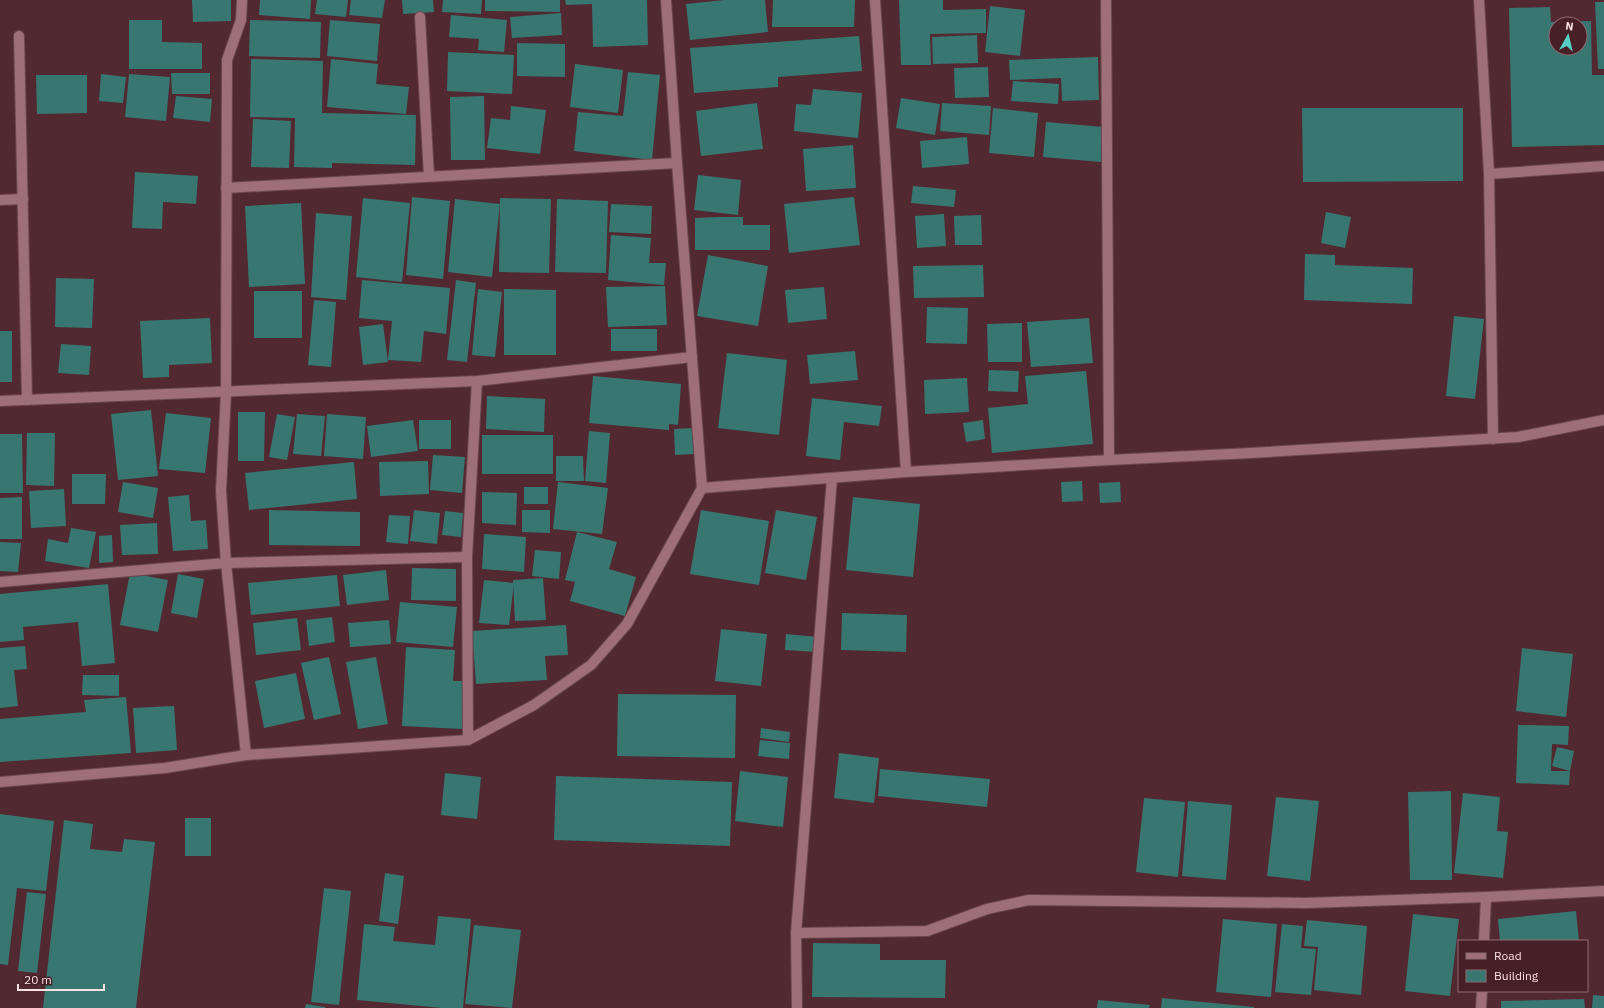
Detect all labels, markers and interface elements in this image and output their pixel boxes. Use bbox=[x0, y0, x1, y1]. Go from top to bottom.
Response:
north arrow bbox=[1548, 16, 1588, 56]
text: N bbox=[1564, 19, 1574, 34]
legend bbox=[1458, 940, 1588, 992]
text: Road bbox=[1494, 948, 1522, 963]
scale bar bbox=[18, 966, 104, 992]
text: Building bbox=[1494, 968, 1539, 983]
text: 20 m bbox=[24, 972, 52, 987]

